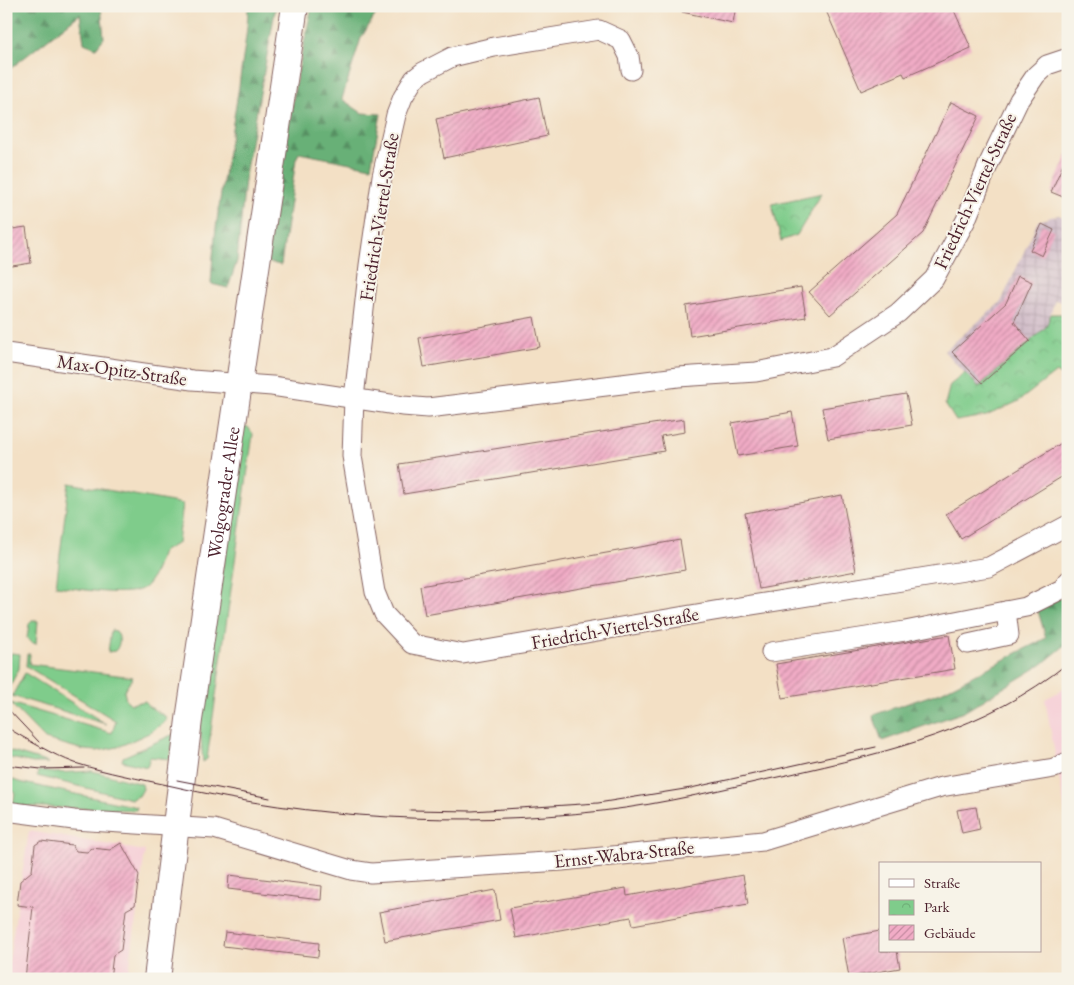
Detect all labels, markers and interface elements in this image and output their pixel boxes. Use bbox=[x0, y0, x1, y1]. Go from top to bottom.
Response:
street label: Friedrich-Viertel-Straße bbox=[928, 109, 1022, 273]
street label: Friedrich-Viertel-Straße bbox=[353, 131, 405, 303]
street label: Max-Opitz-Straße bbox=[56, 349, 188, 391]
street label: Wolgograder Allee bbox=[201, 425, 245, 560]
street label: Friedrich-Viertel-Straße bbox=[529, 601, 701, 655]
street label: Ernst-Wabra-Straße bbox=[553, 834, 695, 874]
legend bbox=[879, 862, 1042, 952]
text: Straße bbox=[924, 873, 960, 892]
text: Park bbox=[924, 897, 951, 916]
text: Gebäude bbox=[924, 923, 976, 942]

